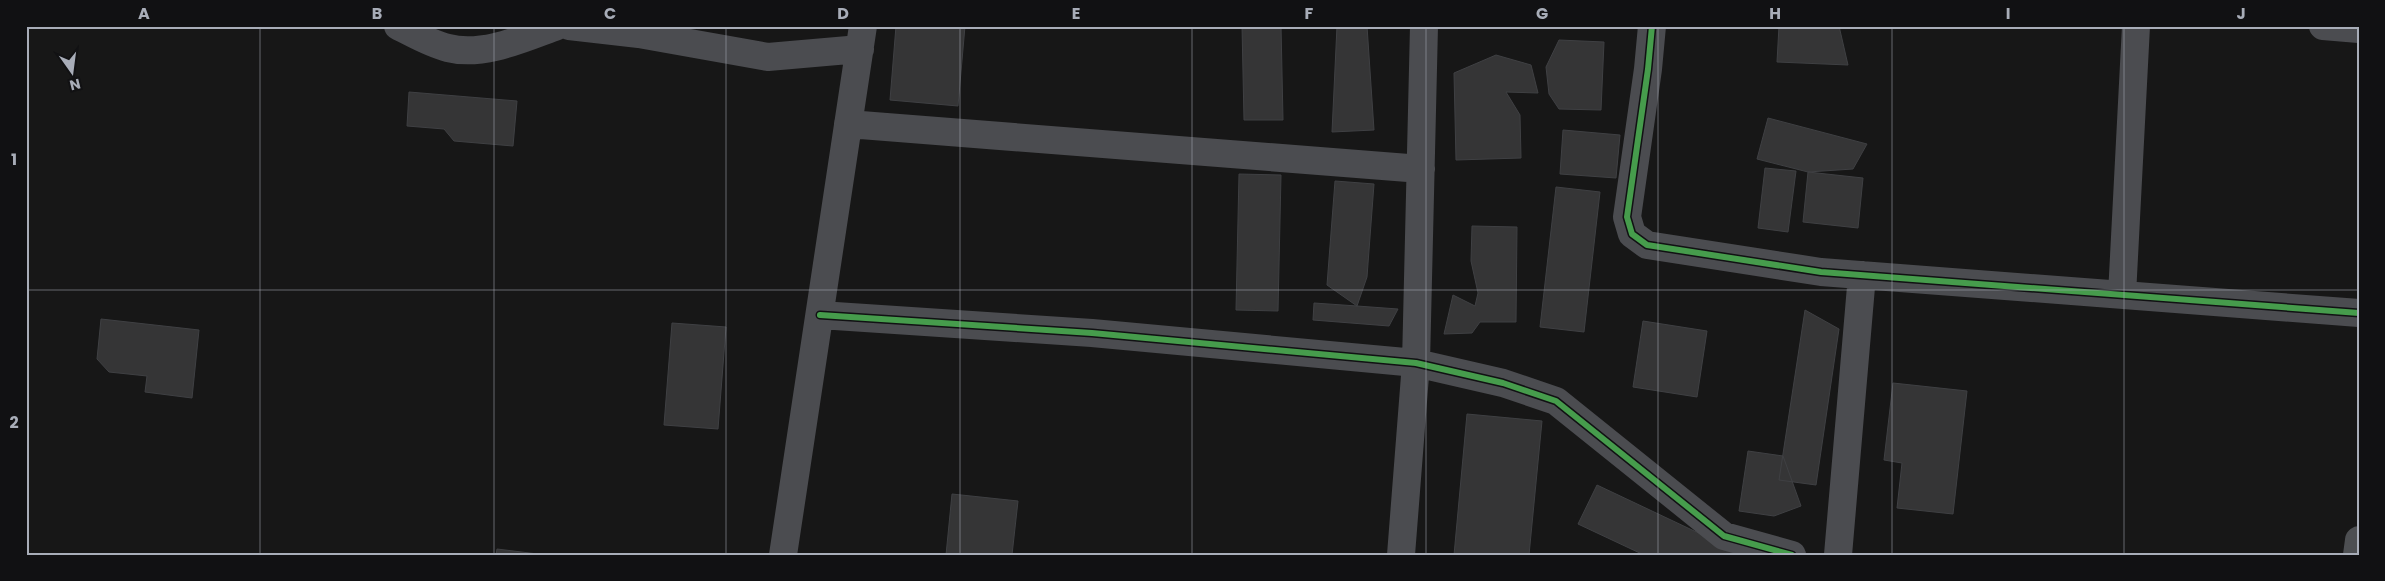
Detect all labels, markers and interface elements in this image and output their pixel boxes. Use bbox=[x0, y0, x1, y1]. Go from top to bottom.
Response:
text: A bbox=[138, 2, 150, 25]
text: B bbox=[372, 2, 382, 25]
text: C bbox=[604, 2, 616, 25]
text: D bbox=[837, 2, 849, 25]
text: E bbox=[1072, 2, 1080, 25]
text: F bbox=[1305, 2, 1314, 25]
text: G bbox=[1536, 2, 1548, 25]
text: H bbox=[1769, 2, 1781, 25]
text: I bbox=[2006, 2, 2010, 25]
text: J bbox=[2236, 2, 2246, 25]
north arrow bbox=[48, 48, 98, 98]
text: N bbox=[68, 74, 83, 96]
text: 1 bbox=[11, 148, 17, 171]
text: 2 bbox=[9, 411, 19, 434]

